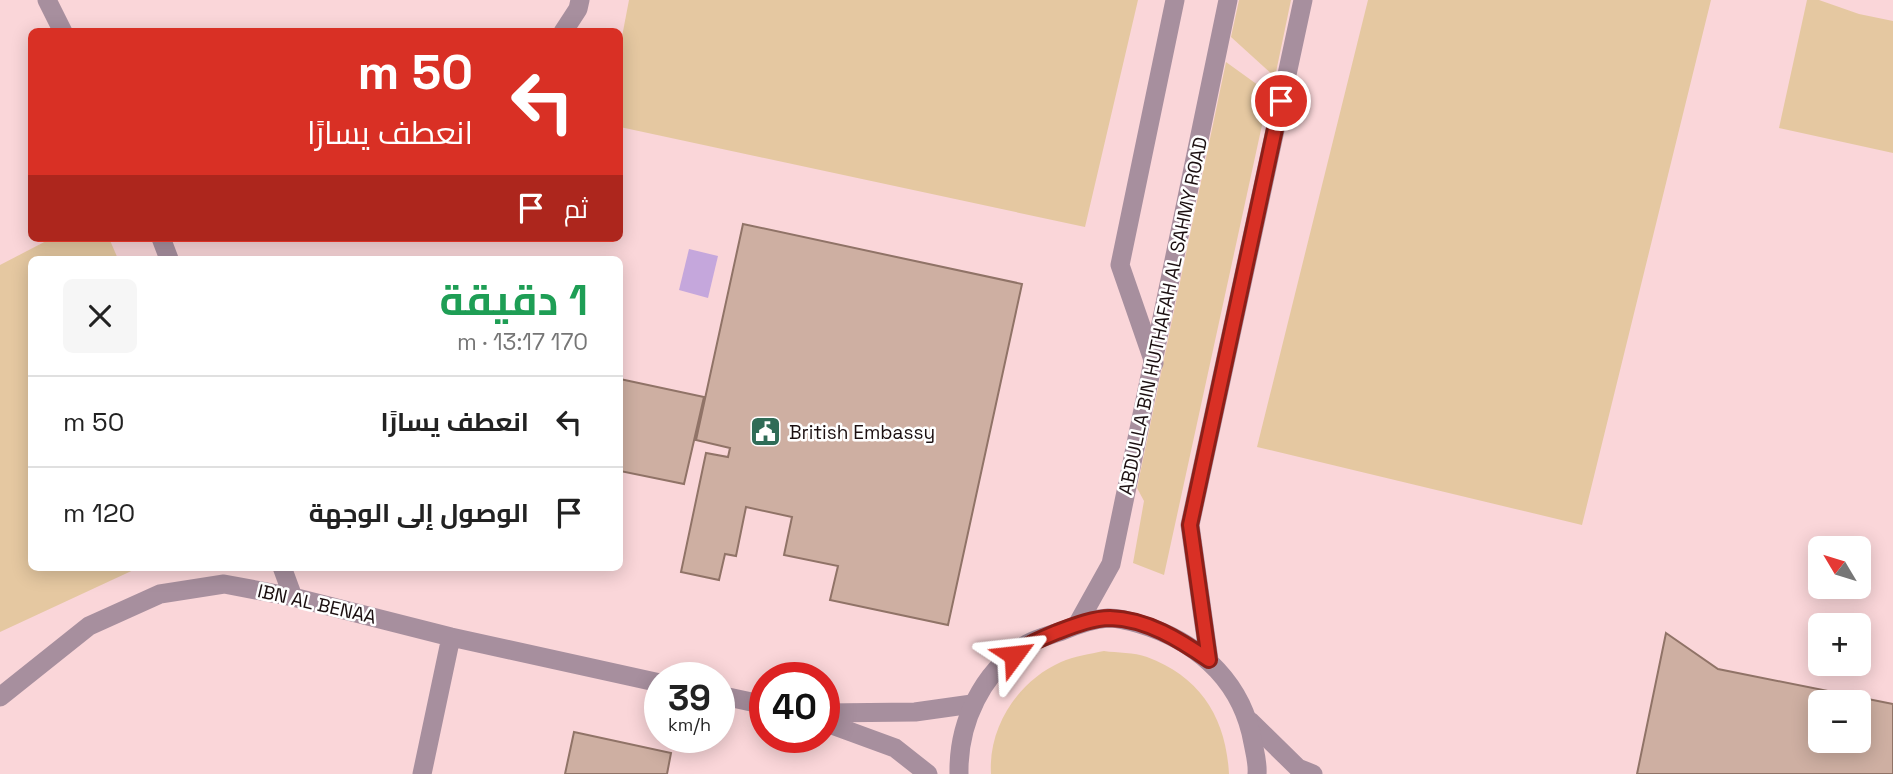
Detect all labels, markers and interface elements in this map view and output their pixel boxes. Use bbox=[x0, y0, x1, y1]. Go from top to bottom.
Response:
text: 50 m bbox=[358, 41, 473, 103]
icon: left bbox=[497, 56, 588, 147]
pin bbox=[1251, 71, 1311, 131]
icon: arrive bbox=[1262, 82, 1300, 120]
text: انعطف يسارًا bbox=[307, 113, 473, 153]
street label: ABDULLA BIN HUTHAFAH AL SAHMY ROAD bbox=[1113, 135, 1213, 497]
icon: arrive bbox=[512, 189, 550, 227]
text: ثم bbox=[564, 192, 588, 226]
text: 1 دقيقة bbox=[440, 274, 588, 327]
button: close bbox=[63, 279, 137, 353]
text: 170 m · 13:17 bbox=[457, 327, 588, 357]
icon: left bbox=[550, 403, 588, 441]
text: 50 m bbox=[63, 405, 124, 439]
text: انعطف يسارًا bbox=[381, 405, 529, 439]
public building icon: British Embassy bbox=[749, 415, 783, 449]
place label: British Embassy bbox=[789, 420, 935, 445]
icon: arrive bbox=[550, 494, 588, 532]
text: 120 m bbox=[63, 496, 135, 530]
text: الوصول إلى الوجهة bbox=[309, 496, 529, 530]
north arrow bbox=[1808, 536, 1871, 598]
map controls bbox=[1808, 536, 1871, 753]
street label: IBN AL BENAA bbox=[255, 578, 379, 630]
button: + bbox=[1808, 613, 1871, 676]
position arrow bbox=[977, 618, 1051, 692]
speed limit sign: 40 bbox=[749, 662, 840, 753]
text: 39 bbox=[668, 676, 711, 720]
button: − bbox=[1808, 690, 1871, 753]
text: km/h bbox=[668, 713, 711, 736]

